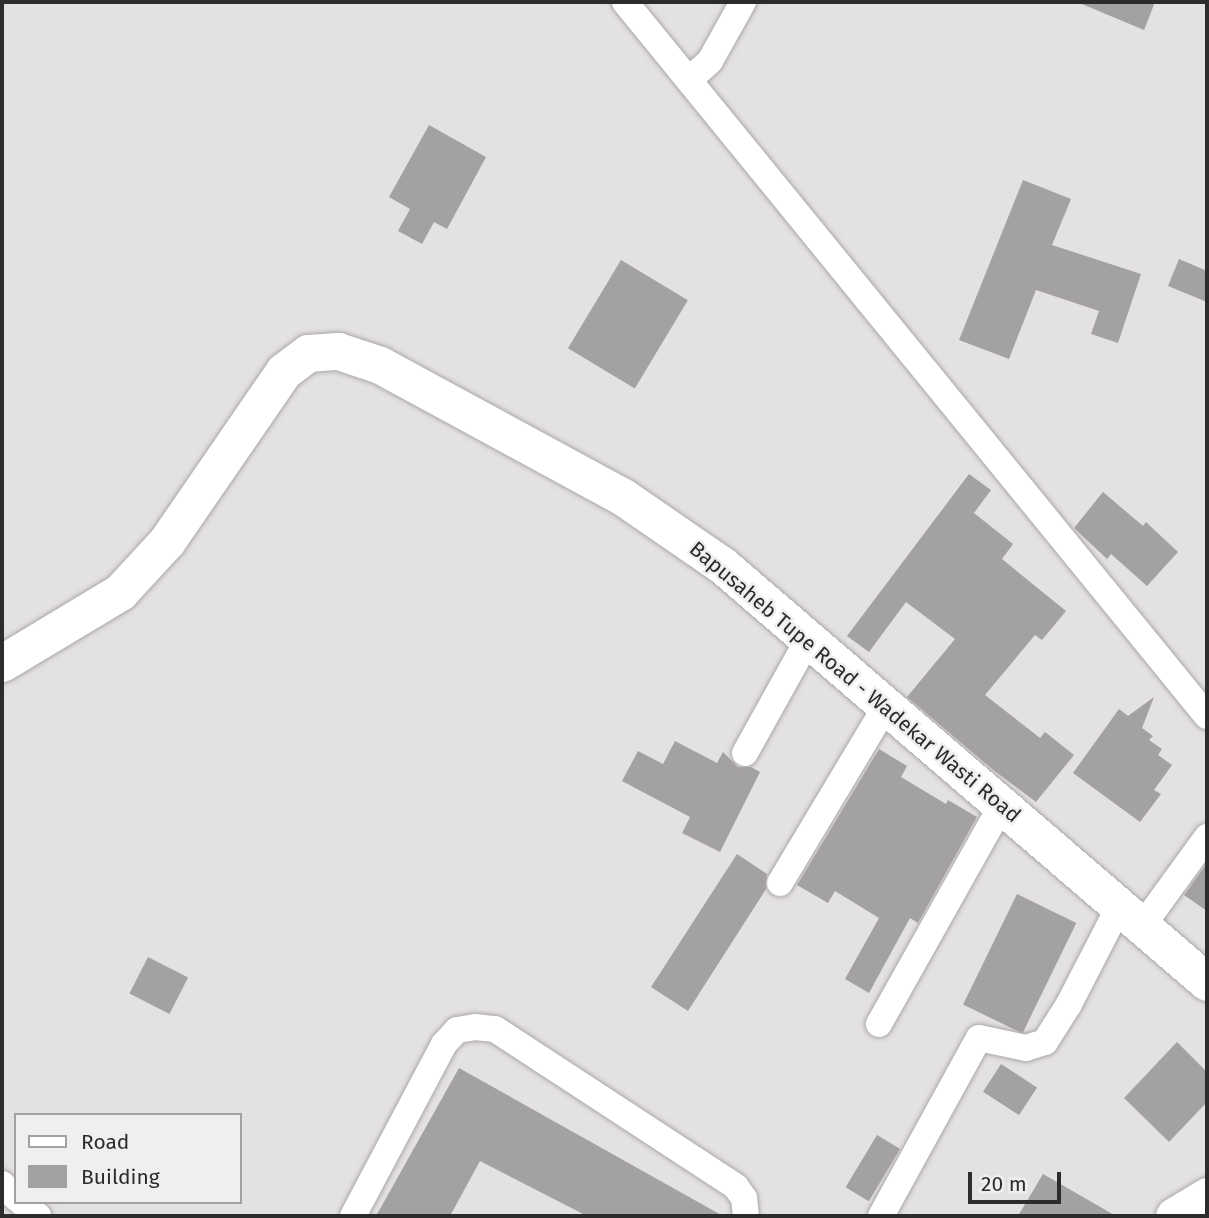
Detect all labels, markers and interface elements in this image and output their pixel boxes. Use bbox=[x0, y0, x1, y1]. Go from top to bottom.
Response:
street label: Bapusaheb Tupe Road - Wadekar Wasti Road bbox=[684, 536, 1026, 828]
legend bbox=[14, 1113, 242, 1204]
text: Road bbox=[81, 1129, 129, 1155]
scale bar bbox=[971, 1158, 1064, 1202]
text: Building bbox=[81, 1164, 160, 1190]
text: 20 m bbox=[981, 1171, 1027, 1197]

